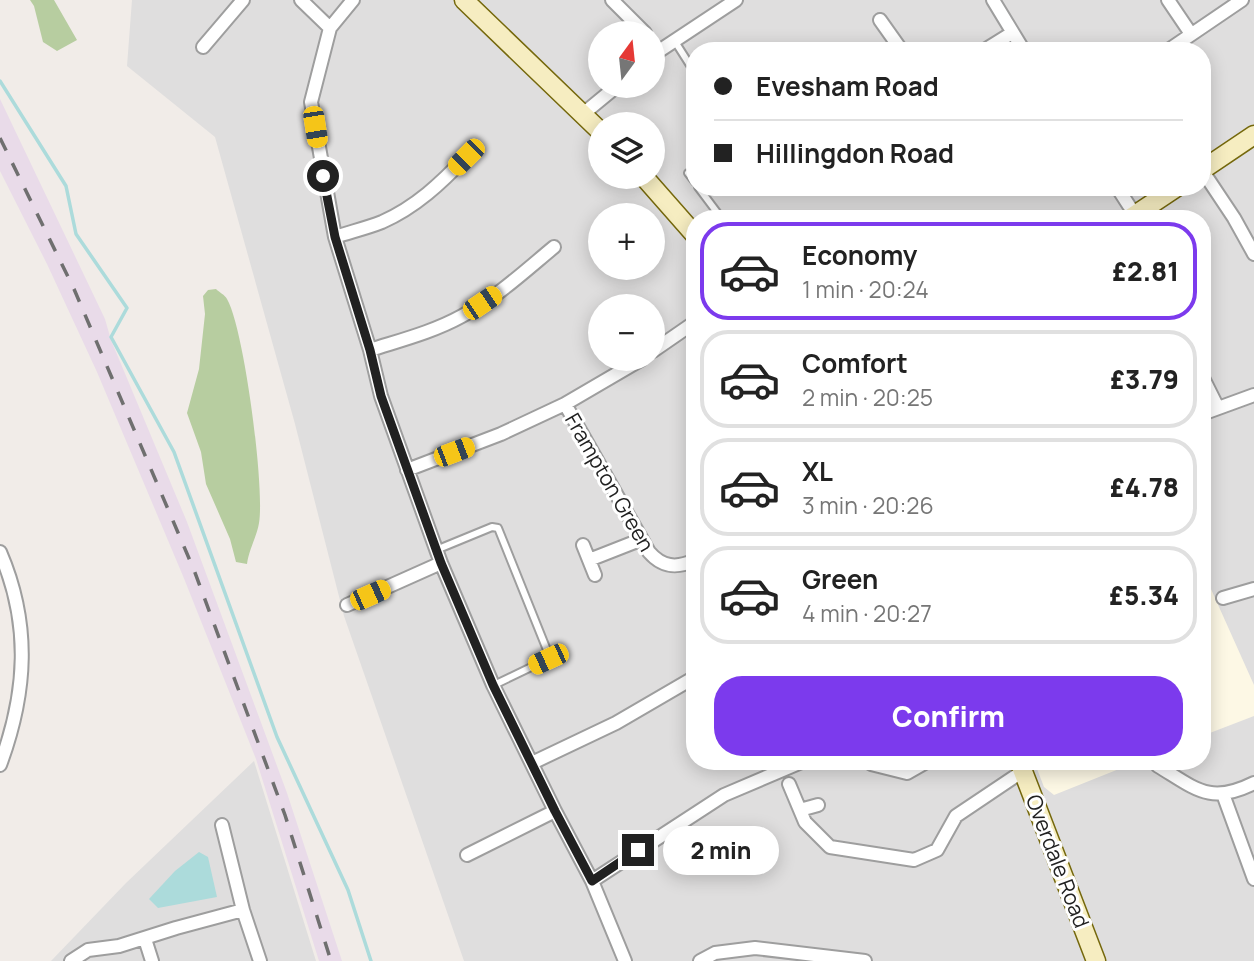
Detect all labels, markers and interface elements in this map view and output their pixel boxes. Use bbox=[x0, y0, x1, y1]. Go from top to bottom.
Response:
north arrow bbox=[588, 21, 665, 98]
map controls bbox=[588, 21, 665, 371]
text: Evesham Road bbox=[756, 68, 939, 104]
car bbox=[302, 105, 329, 149]
button: layers bbox=[588, 112, 665, 189]
car bbox=[444, 135, 489, 179]
text: Hillingdon Road bbox=[756, 135, 954, 171]
route start bbox=[307, 160, 339, 192]
button: + bbox=[588, 203, 665, 280]
text: Economy bbox=[802, 237, 917, 273]
icon: car bbox=[718, 240, 781, 303]
text: £2.81 bbox=[1112, 253, 1179, 289]
text: 1 min · 20:24 bbox=[802, 273, 929, 305]
car bbox=[459, 283, 506, 323]
button: − bbox=[588, 294, 665, 371]
text: Comfort bbox=[802, 345, 908, 381]
icon: car bbox=[718, 348, 781, 411]
text: £3.79 bbox=[1110, 361, 1179, 397]
text: 2 min · 20:25 bbox=[802, 381, 933, 413]
street label: Frampton Green bbox=[559, 408, 661, 556]
car bbox=[431, 435, 478, 469]
text: XL bbox=[802, 453, 833, 489]
icon: car bbox=[718, 456, 781, 519]
text: £4.78 bbox=[1110, 469, 1179, 505]
text: 3 min · 20:26 bbox=[802, 489, 934, 521]
text: Green bbox=[802, 561, 878, 597]
icon: car bbox=[718, 564, 781, 627]
car bbox=[347, 577, 394, 613]
text: £5.34 bbox=[1109, 577, 1179, 613]
text: 4 min · 20:27 bbox=[802, 597, 932, 629]
car bbox=[525, 641, 572, 677]
button: Confirm bbox=[714, 676, 1183, 756]
street label: Overdale Road bbox=[1020, 790, 1096, 932]
callout: 2 min bbox=[662, 826, 778, 874]
route end bbox=[622, 834, 654, 866]
text: 2 min bbox=[691, 834, 752, 866]

